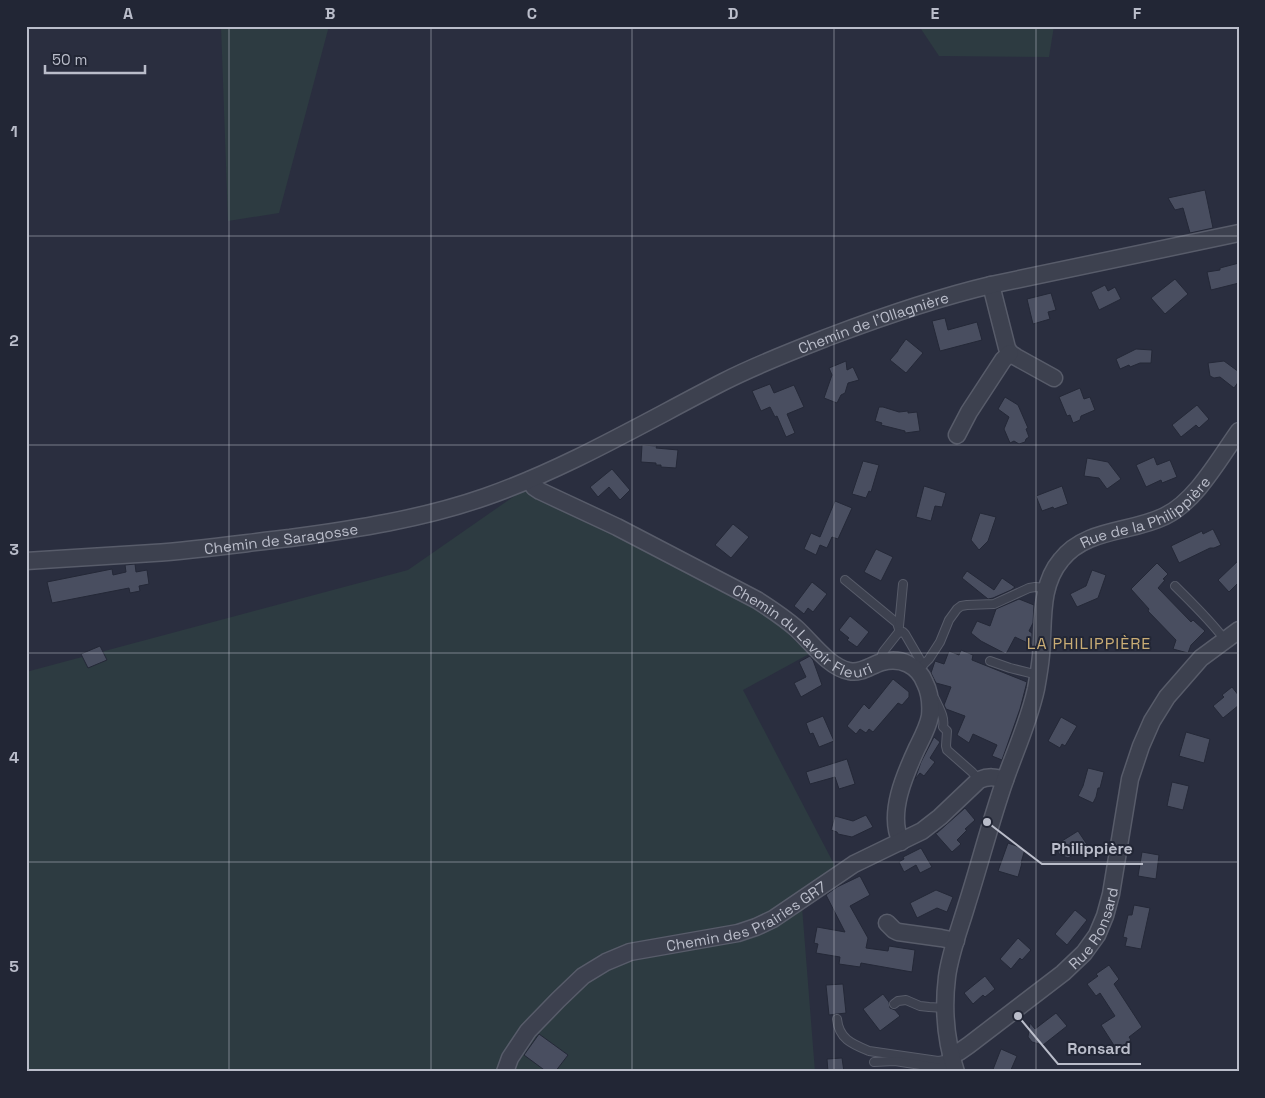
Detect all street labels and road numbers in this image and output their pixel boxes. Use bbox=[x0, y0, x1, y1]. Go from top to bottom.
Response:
street label: Chemin de l'Ollagnière bbox=[795, 287, 951, 358]
street label: Rue de la Philippière bbox=[1077, 472, 1214, 552]
street label: Chemin de Saragosse bbox=[203, 519, 359, 558]
street label: Chemin du Lavoir Fleuri bbox=[729, 579, 875, 681]
street label: Chemin des Prairies GR7 bbox=[665, 876, 829, 955]
street label: Rue Ronsard bbox=[1064, 886, 1121, 973]

